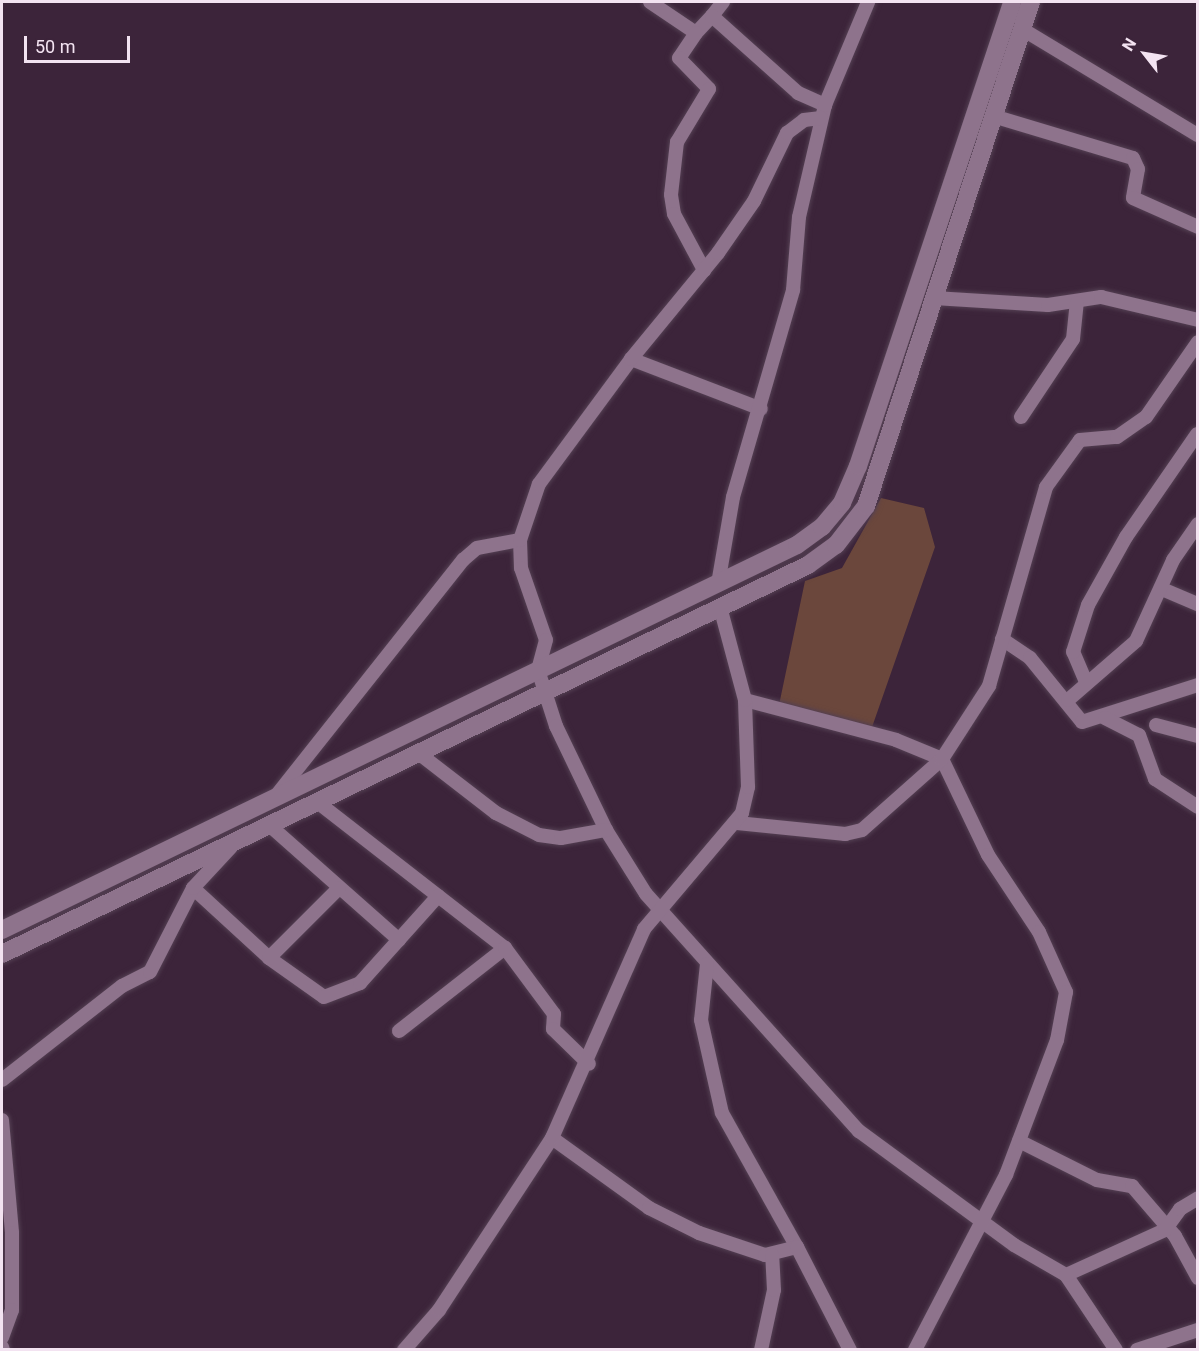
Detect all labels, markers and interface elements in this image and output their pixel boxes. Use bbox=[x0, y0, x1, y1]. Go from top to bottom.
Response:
scale bar bbox=[27, 24, 134, 62]
north arrow bbox=[1115, 24, 1175, 84]
text: N bbox=[1118, 35, 1140, 54]
text: 50 m bbox=[35, 36, 75, 57]

